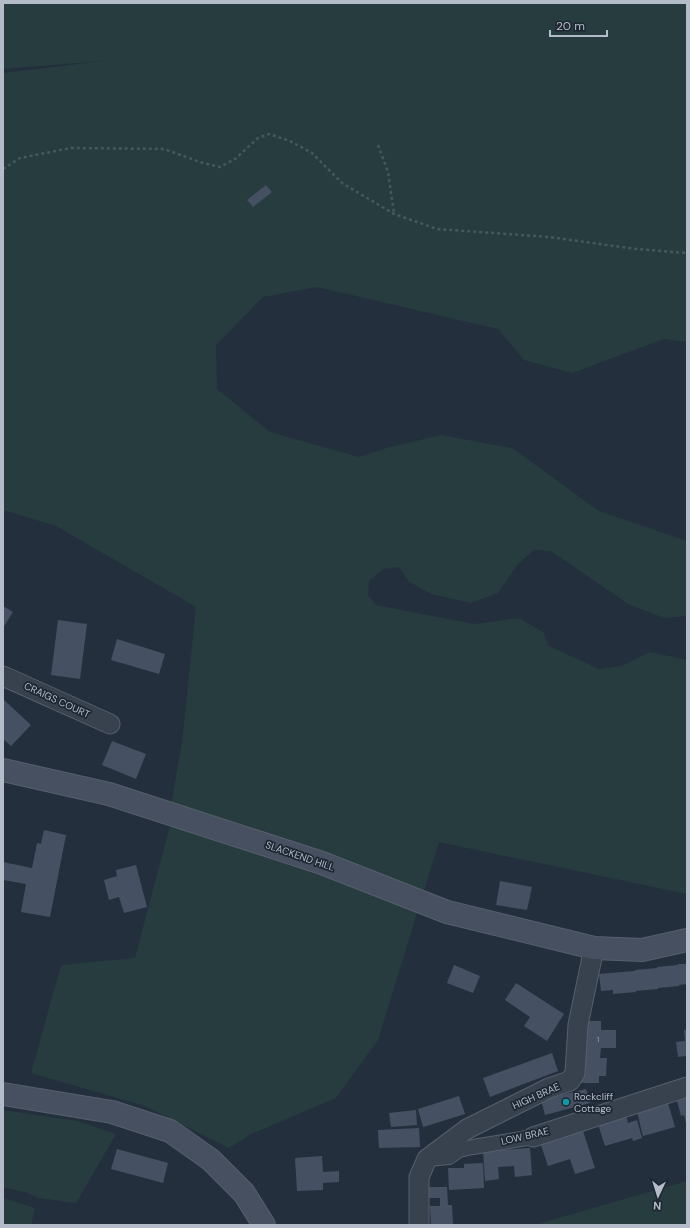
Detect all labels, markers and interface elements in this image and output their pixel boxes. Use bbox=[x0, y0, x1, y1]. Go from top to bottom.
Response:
scale bar bbox=[550, 12, 607, 38]
text: 20 m bbox=[556, 18, 585, 34]
street label: CRAIGS COURT bbox=[22, 679, 92, 721]
street label: SLACKEND HILL bbox=[264, 838, 336, 874]
house number: 1 bbox=[597, 1034, 599, 1044]
street label: HIGH BRAE bbox=[510, 1080, 562, 1112]
place label: Rockcliff Cottage bbox=[574, 1090, 614, 1115]
marker: Rockcliff Cottage bbox=[561, 1097, 571, 1107]
street label: LOW BRAE bbox=[500, 1124, 551, 1148]
north arrow bbox=[638, 1176, 678, 1216]
text: N bbox=[653, 1199, 662, 1213]

